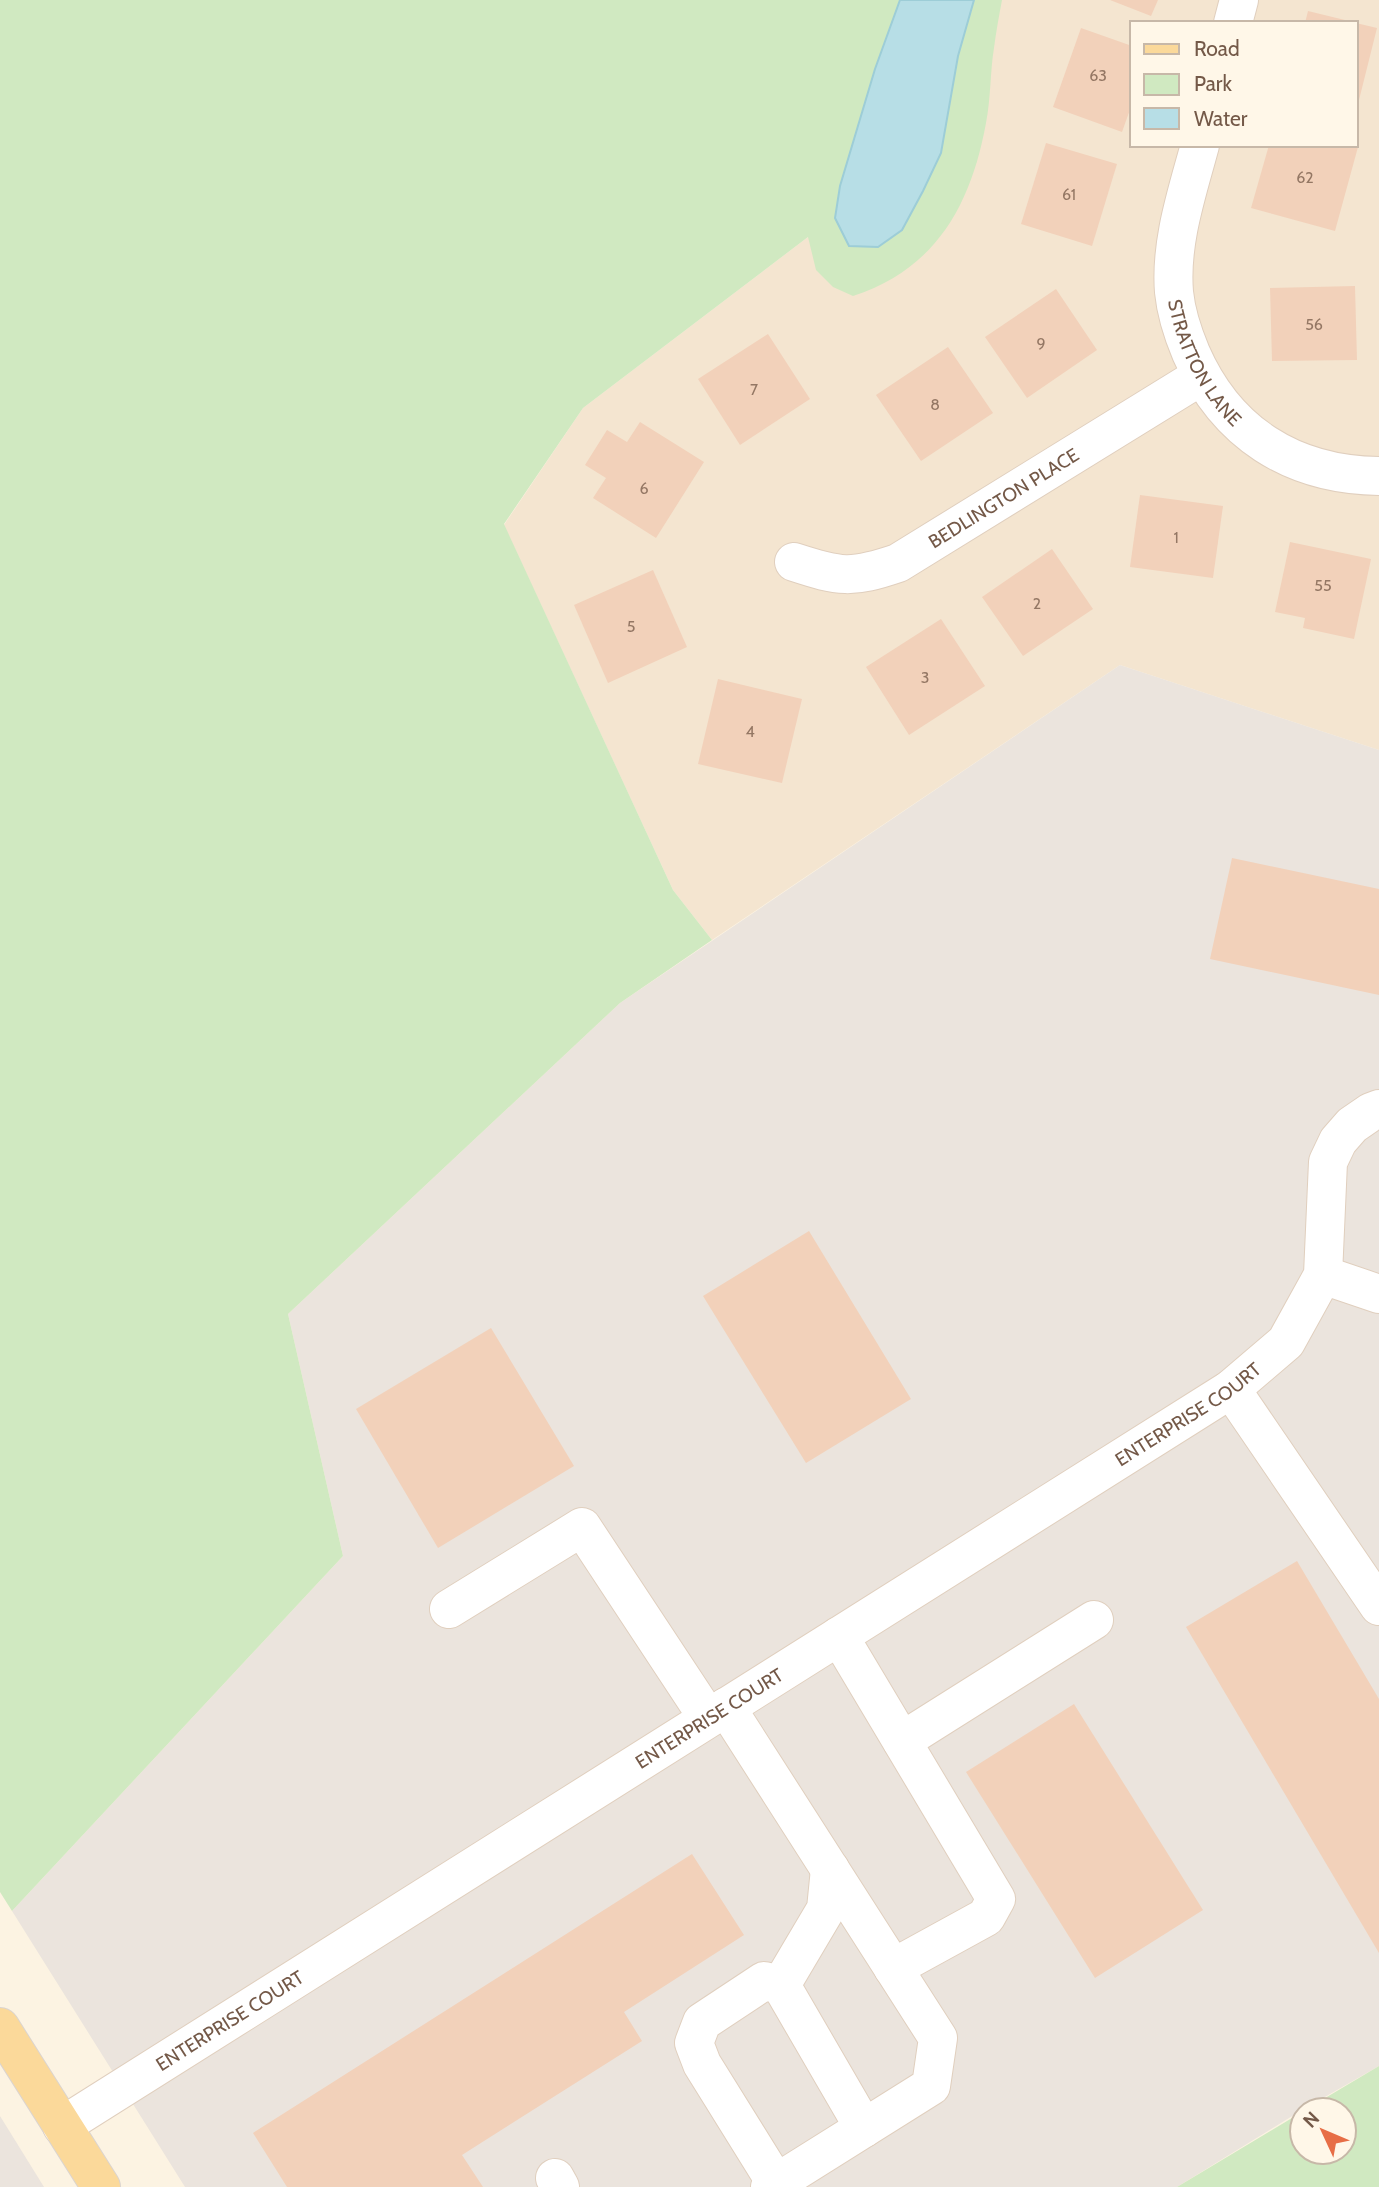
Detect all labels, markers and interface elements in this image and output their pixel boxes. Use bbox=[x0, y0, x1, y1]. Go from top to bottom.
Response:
legend bbox=[1130, 21, 1358, 147]
text: Road bbox=[1194, 36, 1240, 61]
house number: 63 bbox=[1089, 66, 1107, 85]
text: Park bbox=[1194, 71, 1232, 96]
text: Water bbox=[1194, 106, 1248, 131]
house number: 62 bbox=[1296, 168, 1314, 187]
house number: 61 bbox=[1062, 185, 1076, 204]
street label: STRATTON LANE bbox=[1164, 297, 1247, 431]
house number: 56 bbox=[1305, 315, 1323, 334]
house number: 9 bbox=[1036, 334, 1046, 353]
house number: 7 bbox=[750, 380, 758, 399]
house number: 8 bbox=[930, 395, 940, 414]
street label: BEDLINGTON PLACE bbox=[924, 443, 1083, 553]
house number: 6 bbox=[639, 479, 649, 498]
house number: 1 bbox=[1173, 528, 1179, 547]
house number: 55 bbox=[1314, 576, 1332, 595]
house number: 2 bbox=[1033, 594, 1041, 613]
house number: 5 bbox=[627, 617, 635, 636]
house number: 3 bbox=[921, 668, 929, 687]
house number: 4 bbox=[745, 722, 755, 741]
street label: ENTERPRISE COURT bbox=[1111, 1357, 1265, 1471]
street label: ENTERPRISE COURT bbox=[631, 1663, 787, 1773]
street label: ENTERPRISE COURT bbox=[151, 1965, 308, 2076]
north arrow bbox=[1288, 2096, 1358, 2166]
text: N bbox=[1298, 2107, 1324, 2132]

